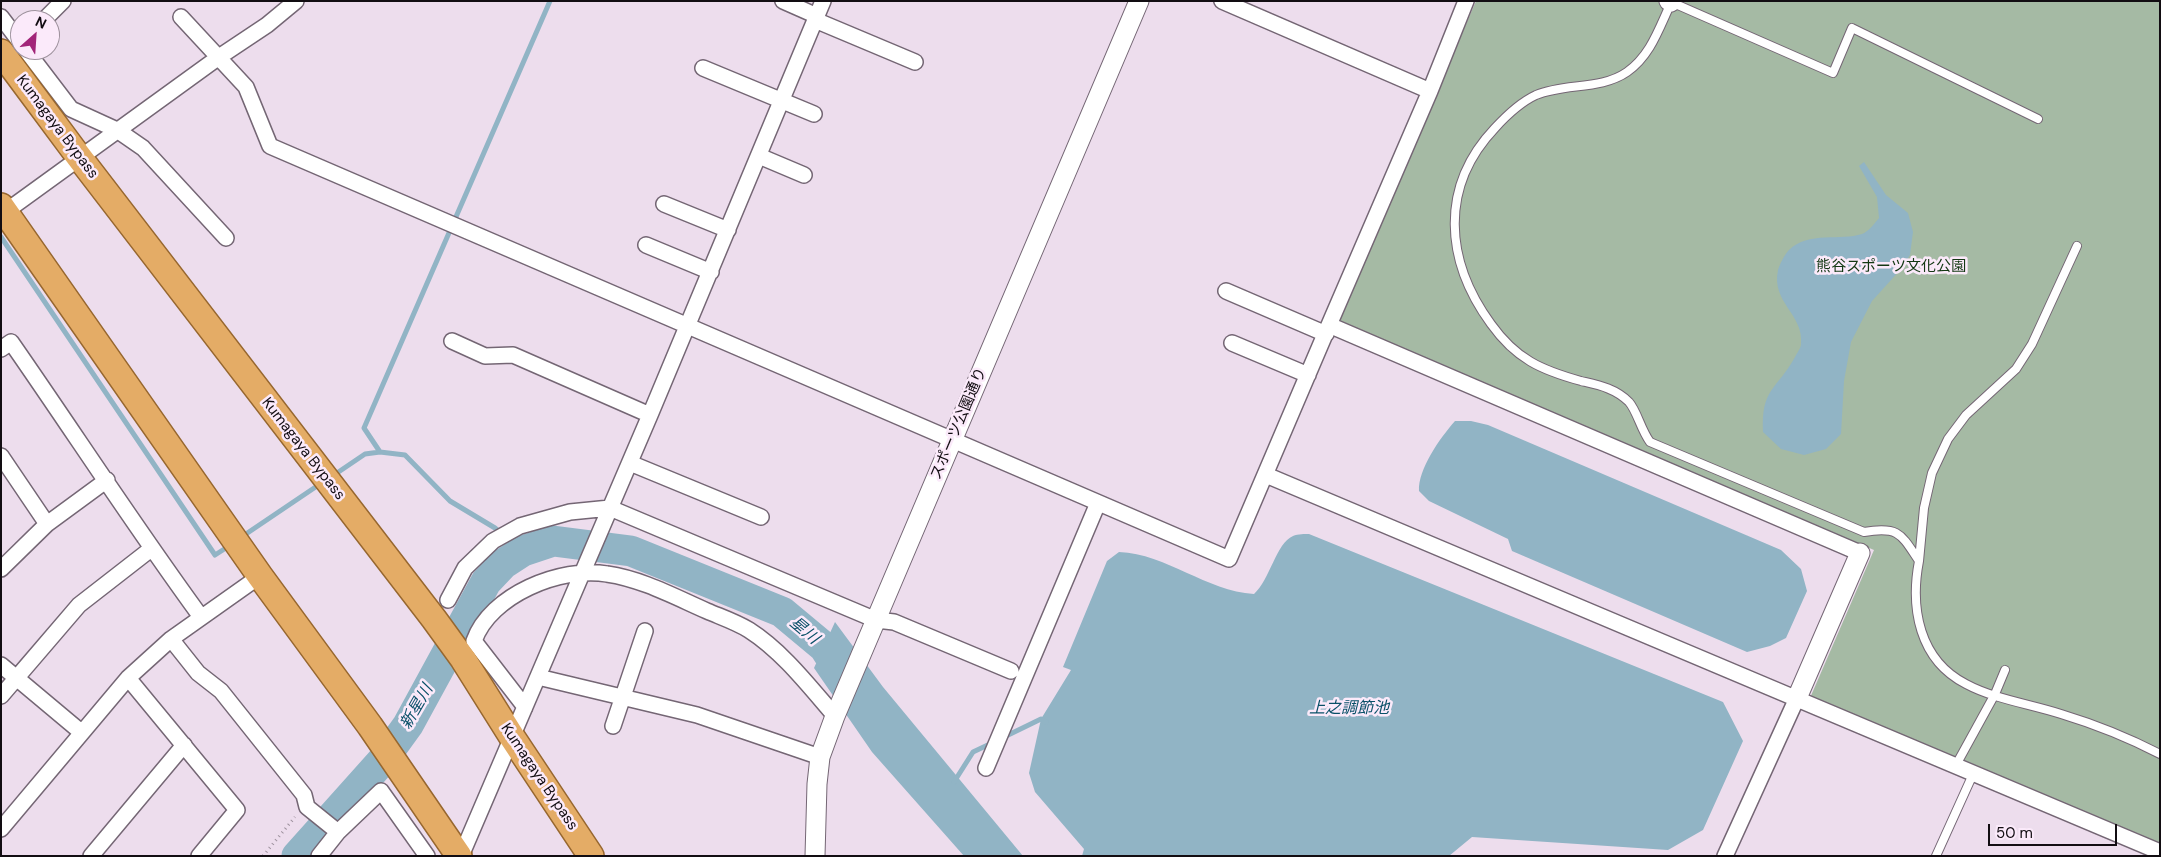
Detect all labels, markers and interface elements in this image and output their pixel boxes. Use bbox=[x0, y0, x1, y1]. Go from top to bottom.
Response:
north arrow bbox=[10, 10, 60, 60]
text: N bbox=[33, 12, 50, 33]
street label: Kumagaya Bypass bbox=[12, 72, 102, 182]
park label: 熊谷スポーツ文化公園 bbox=[1816, 258, 1966, 276]
street label: スポーツ公園通り bbox=[927, 365, 991, 483]
street label: Kumagaya Bypass bbox=[257, 394, 349, 504]
water label: 星川 bbox=[786, 613, 822, 649]
water label: 新星川 bbox=[397, 681, 437, 733]
water label: 上之調節池 bbox=[1309, 699, 1389, 719]
street label: Kumagaya Bypass bbox=[497, 720, 581, 834]
scale bar bbox=[1991, 814, 2120, 846]
text: 50 m bbox=[1996, 823, 2033, 843]

